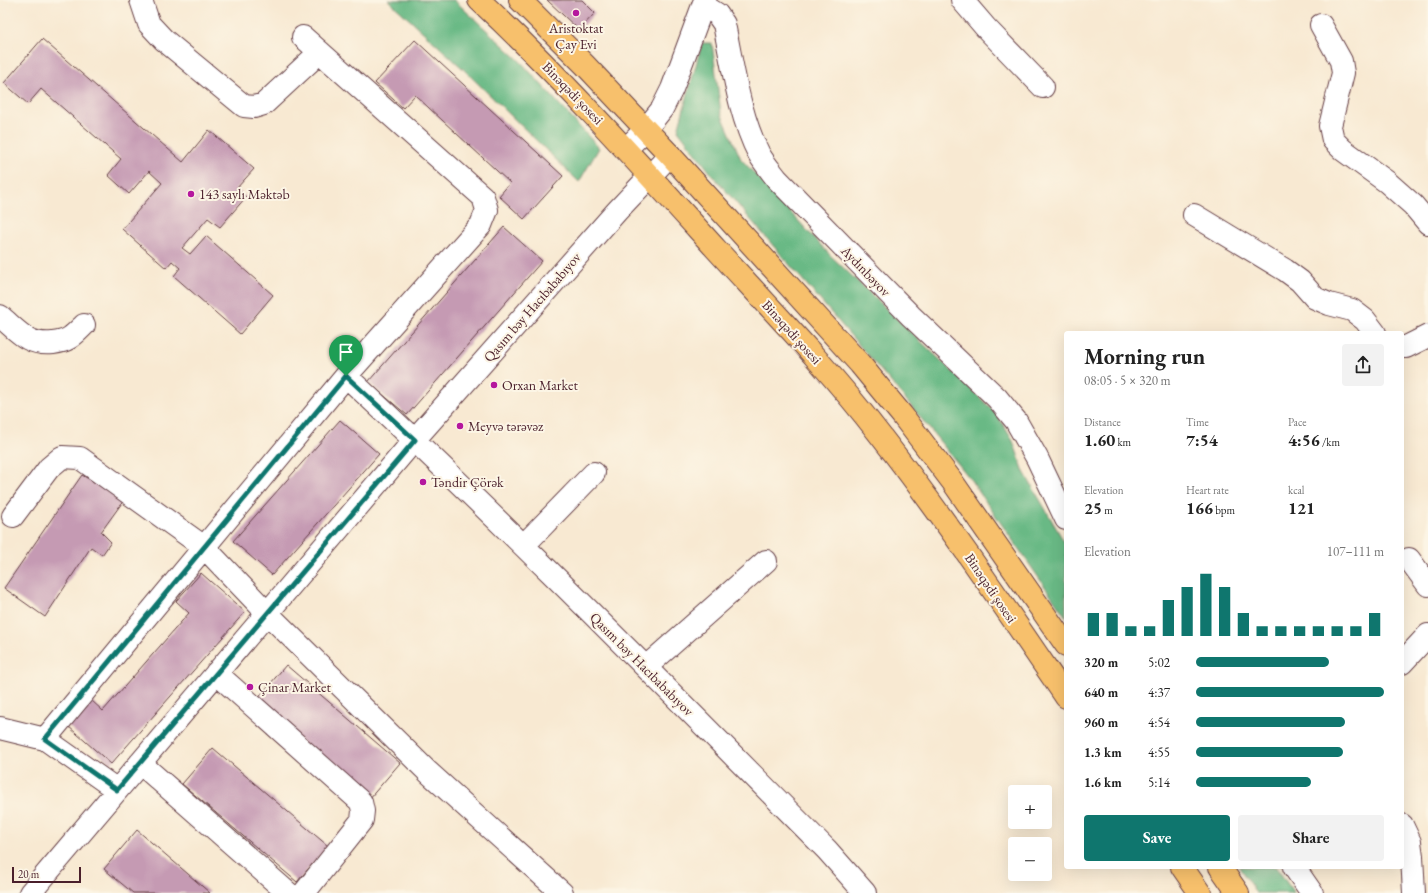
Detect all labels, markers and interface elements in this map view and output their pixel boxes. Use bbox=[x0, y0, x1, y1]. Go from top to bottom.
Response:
marker: Aristoktat Çay Evi bbox=[571, 8, 581, 18]
place label: Aristoktat Çay Evi bbox=[548, 19, 604, 53]
street label: Binəqədi şosesi bbox=[539, 58, 608, 129]
place label: 143 saylı Məktəb bbox=[199, 185, 290, 203]
marker: 143 saylı Məktəb bbox=[186, 189, 196, 199]
street label: Aydınbəyov bbox=[837, 241, 895, 301]
street label: Qasım bəy Hacıbababıyov bbox=[479, 248, 585, 366]
street label: Binəqədi şosesi bbox=[758, 296, 826, 368]
pin bbox=[329, 335, 363, 376]
icon: arrive bbox=[335, 341, 357, 363]
text: Morning run bbox=[1084, 342, 1205, 371]
button: share bbox=[1342, 344, 1384, 386]
text: 08:05 · 5 × 320 m bbox=[1084, 372, 1171, 389]
place label: Orxan Market bbox=[502, 376, 579, 394]
marker: Orxan Market bbox=[489, 380, 499, 390]
text: Distance bbox=[1084, 415, 1121, 429]
text: Time bbox=[1186, 415, 1209, 429]
text: Pace bbox=[1288, 415, 1306, 429]
place label: Meyvə tərəvəz bbox=[468, 417, 544, 435]
marker: Meyvə tərəvəz bbox=[455, 421, 465, 431]
text: 1.60 bbox=[1084, 429, 1115, 451]
text: 7:54 bbox=[1186, 429, 1218, 451]
text: 4:56 bbox=[1288, 429, 1320, 451]
text: km bbox=[1115, 435, 1131, 449]
text: /km bbox=[1320, 435, 1340, 449]
place label: Təndir Çörək bbox=[431, 473, 504, 491]
marker: Təndir Çörək bbox=[418, 477, 428, 487]
text: Elevation bbox=[1084, 483, 1124, 497]
text: Heart rate bbox=[1186, 483, 1229, 497]
text: kcal bbox=[1288, 483, 1305, 497]
text: 25 bbox=[1084, 497, 1102, 519]
text: 166 bbox=[1186, 497, 1213, 519]
text: 121 bbox=[1288, 497, 1315, 519]
text: m bbox=[1102, 503, 1113, 517]
text: bpm bbox=[1213, 503, 1235, 517]
text: Elevation bbox=[1084, 543, 1131, 560]
text: 107–111 m bbox=[1327, 543, 1384, 560]
street label: Binəqədi şosesi bbox=[961, 550, 1021, 627]
street label: Qasım bəy Hacıbababıyov bbox=[586, 608, 698, 720]
text: 320 m bbox=[1084, 654, 1118, 671]
text: 5:02 bbox=[1148, 654, 1170, 671]
place label: Çinar Market bbox=[258, 678, 331, 696]
marker: Çinar Market bbox=[245, 682, 255, 692]
text: 640 m bbox=[1084, 684, 1118, 701]
text: 4:37 bbox=[1148, 684, 1170, 701]
text: 960 m bbox=[1084, 714, 1118, 731]
text: 4:54 bbox=[1148, 714, 1170, 731]
text: 1.3 km bbox=[1084, 744, 1122, 761]
text: 4:55 bbox=[1148, 744, 1170, 761]
text: 1.6 km bbox=[1084, 774, 1122, 791]
text: 5:14 bbox=[1148, 774, 1170, 791]
map controls bbox=[1008, 785, 1052, 881]
button: + bbox=[1008, 785, 1052, 829]
button: Save bbox=[1084, 815, 1230, 861]
button: Share bbox=[1238, 815, 1384, 861]
button: − bbox=[1008, 837, 1052, 881]
scale bar bbox=[12, 865, 81, 884]
text: 20 m bbox=[18, 867, 39, 881]

